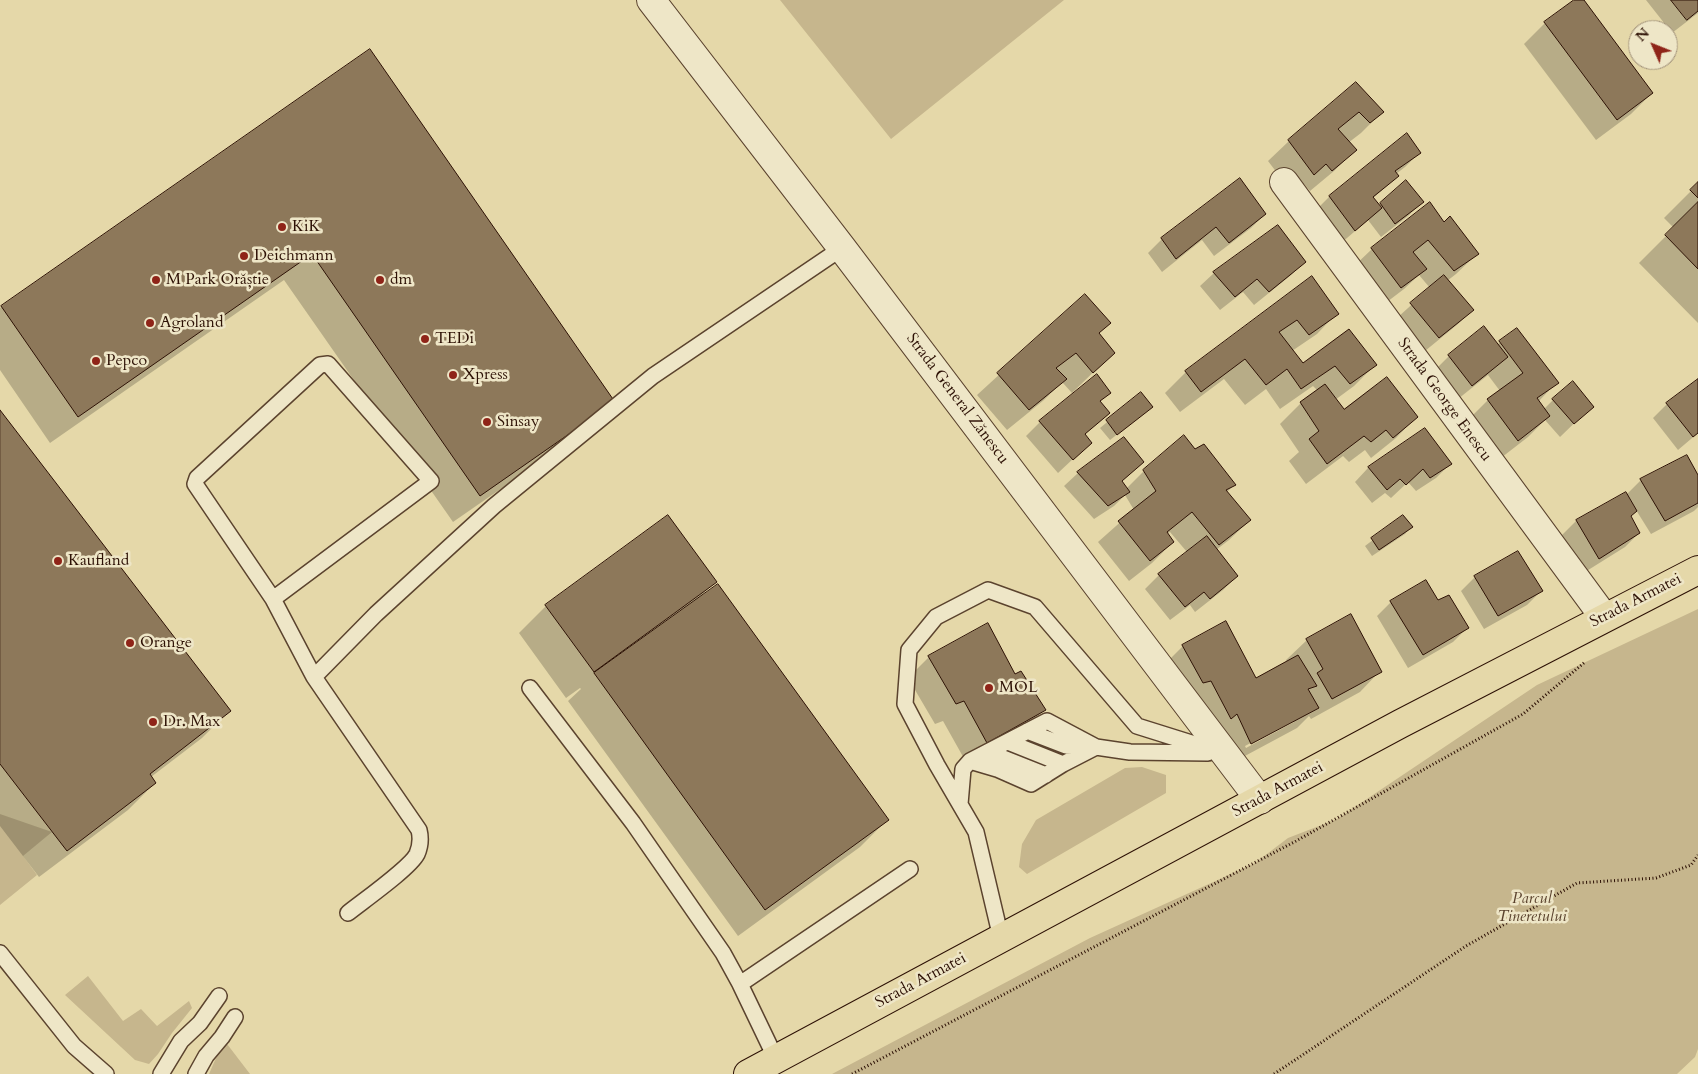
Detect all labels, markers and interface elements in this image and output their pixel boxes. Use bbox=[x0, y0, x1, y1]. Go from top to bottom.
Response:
north arrow bbox=[1628, 20, 1678, 70]
text: N bbox=[1632, 24, 1654, 46]
place label: KiK bbox=[292, 217, 320, 237]
marker: KiK bbox=[276, 221, 288, 233]
place label: Deichmann bbox=[254, 246, 333, 266]
marker: Deichmann bbox=[238, 250, 250, 262]
place label: M Park Orăștie bbox=[166, 270, 269, 290]
place label: dm bbox=[390, 270, 412, 290]
marker: M Park Orăștie bbox=[150, 274, 162, 286]
marker: dm bbox=[374, 274, 386, 286]
place label: Agroland bbox=[160, 313, 223, 333]
marker: Agroland bbox=[144, 317, 156, 329]
place label: TEDi bbox=[435, 329, 474, 349]
street label: Strada General Zănescu bbox=[902, 330, 1012, 468]
marker: TEDi bbox=[419, 333, 431, 345]
street label: Strada George Enescu bbox=[1393, 334, 1495, 466]
place label: Pepco bbox=[106, 351, 147, 371]
marker: Pepco bbox=[90, 355, 102, 367]
place label: Xpress bbox=[463, 365, 508, 385]
marker: Xpress bbox=[447, 369, 459, 381]
place label: Sinsay bbox=[497, 412, 539, 432]
marker: Sinsay bbox=[481, 416, 493, 428]
place label: Kaufland bbox=[68, 551, 129, 571]
marker: Kaufland bbox=[52, 555, 64, 567]
street label: Strada Armatei bbox=[1587, 570, 1685, 632]
place label: Orange bbox=[140, 633, 192, 653]
marker: Orange bbox=[124, 637, 136, 649]
place label: MOL bbox=[999, 678, 1038, 698]
marker: MOL bbox=[983, 682, 995, 694]
place label: Dr. Max bbox=[163, 712, 220, 732]
marker: Dr. Max bbox=[147, 716, 159, 728]
street label: Strada Armatei bbox=[1229, 758, 1327, 822]
park label: Parcul Tineretului bbox=[1497, 889, 1567, 927]
street label: Strada Armatei bbox=[872, 949, 970, 1013]

